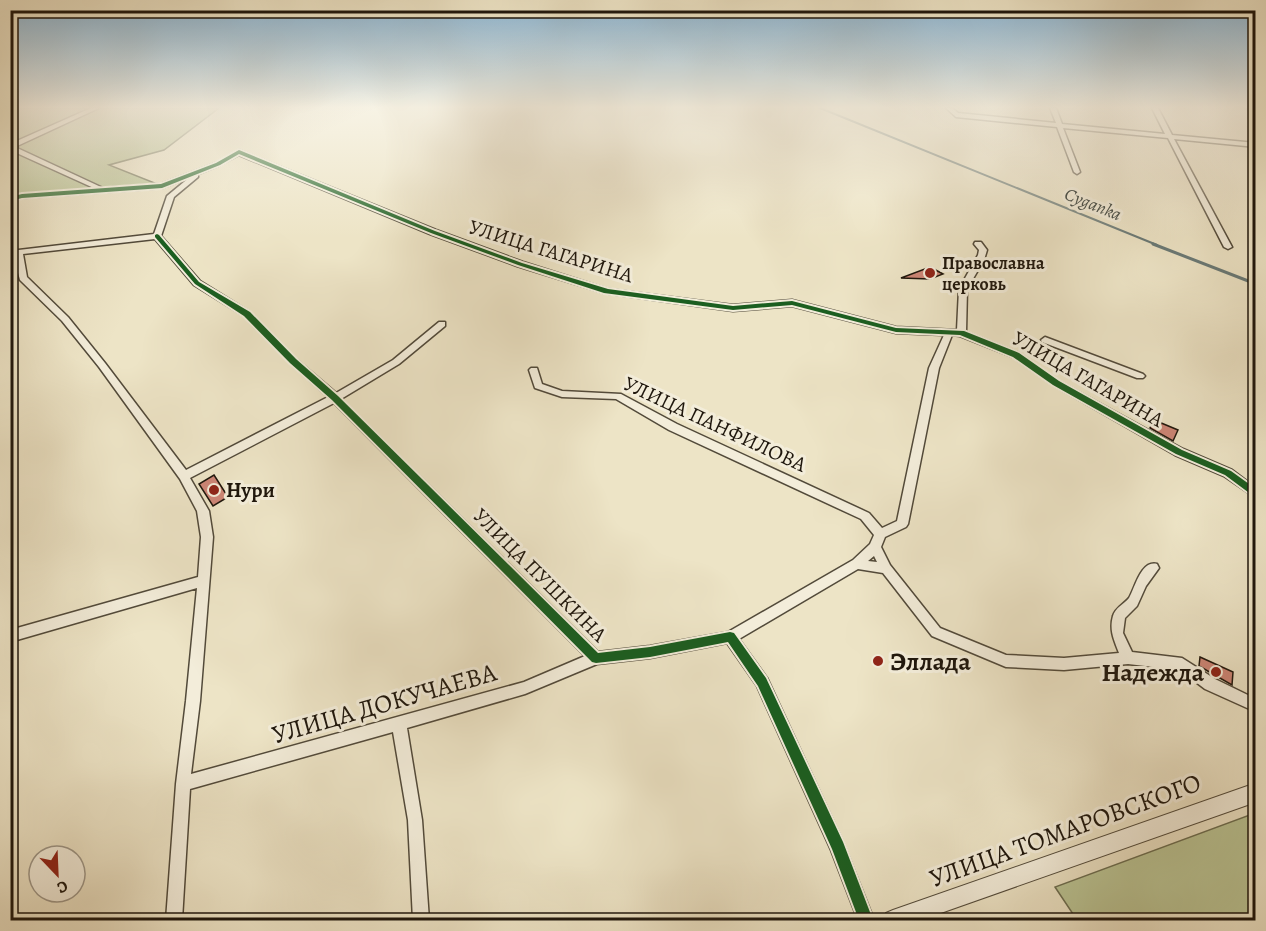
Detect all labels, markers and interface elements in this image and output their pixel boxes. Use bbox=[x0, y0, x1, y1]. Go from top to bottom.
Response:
water label: Cyganka bbox=[1061, 182, 1125, 226]
street label: УЛИЦА ГАГАРИНА bbox=[465, 213, 637, 290]
place label: Православна церковь bbox=[942, 251, 1045, 296]
marker: Православна церковь bbox=[923, 266, 937, 280]
street label: УЛИЦА ГАГАРИНА bbox=[1007, 324, 1169, 434]
street label: УЛИЦА ПАНФИЛОВА bbox=[619, 369, 812, 479]
place label: Нури bbox=[226, 476, 275, 504]
marker: Нури bbox=[207, 483, 221, 497]
street label: УЛИЦА ПУШКИНА bbox=[467, 502, 614, 649]
place label: Эллада bbox=[890, 644, 972, 679]
street label: УЛИЦА ДОКУЧАЕВА bbox=[268, 654, 501, 752]
marker: Эллада bbox=[871, 654, 885, 668]
place label: Надежда bbox=[1101, 655, 1205, 690]
marker: Надежда bbox=[1209, 665, 1223, 679]
street label: УЛИЦА ТОМАРОВСКОГО bbox=[925, 765, 1206, 896]
north arrow bbox=[27, 844, 87, 904]
text: С bbox=[54, 875, 71, 899]

